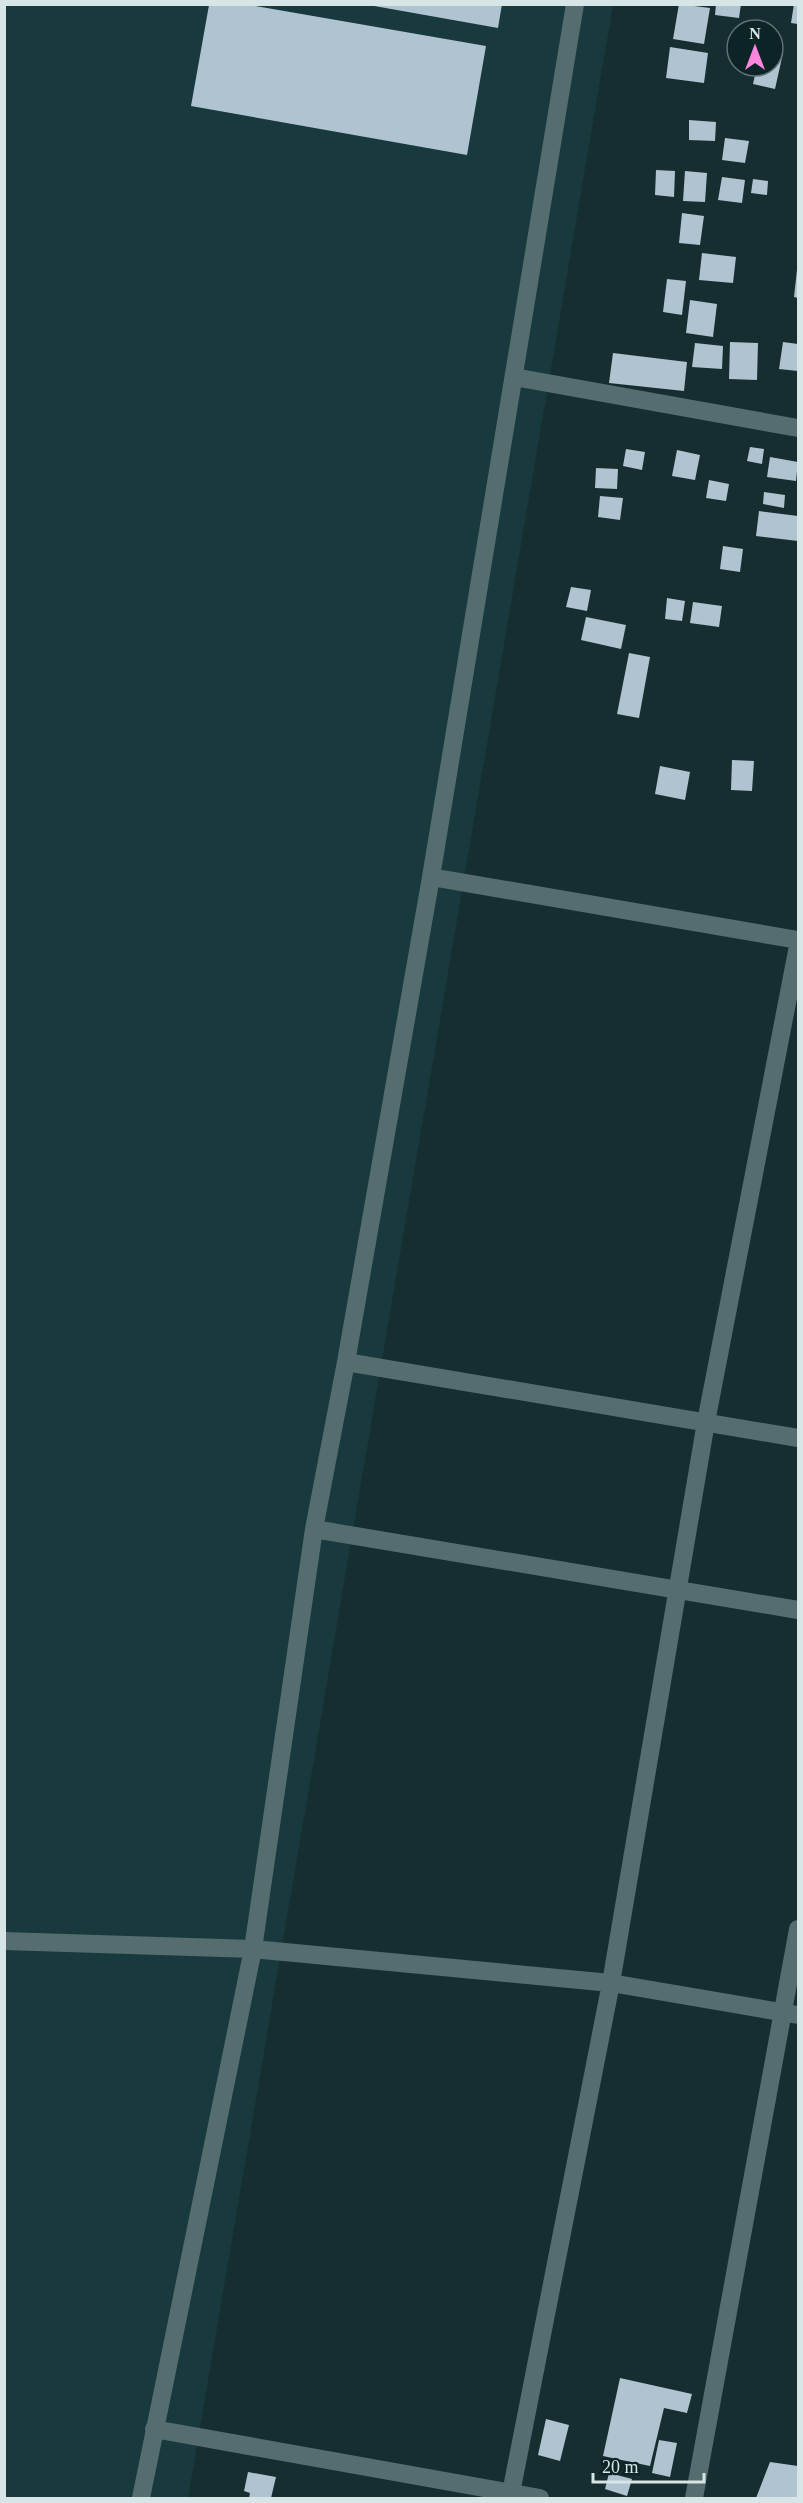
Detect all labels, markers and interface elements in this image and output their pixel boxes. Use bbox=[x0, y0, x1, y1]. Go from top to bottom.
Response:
north arrow bbox=[725, 18, 785, 78]
text: N bbox=[749, 25, 761, 42]
scale bar bbox=[593, 2446, 704, 2484]
text: 20 m bbox=[602, 2457, 639, 2477]

